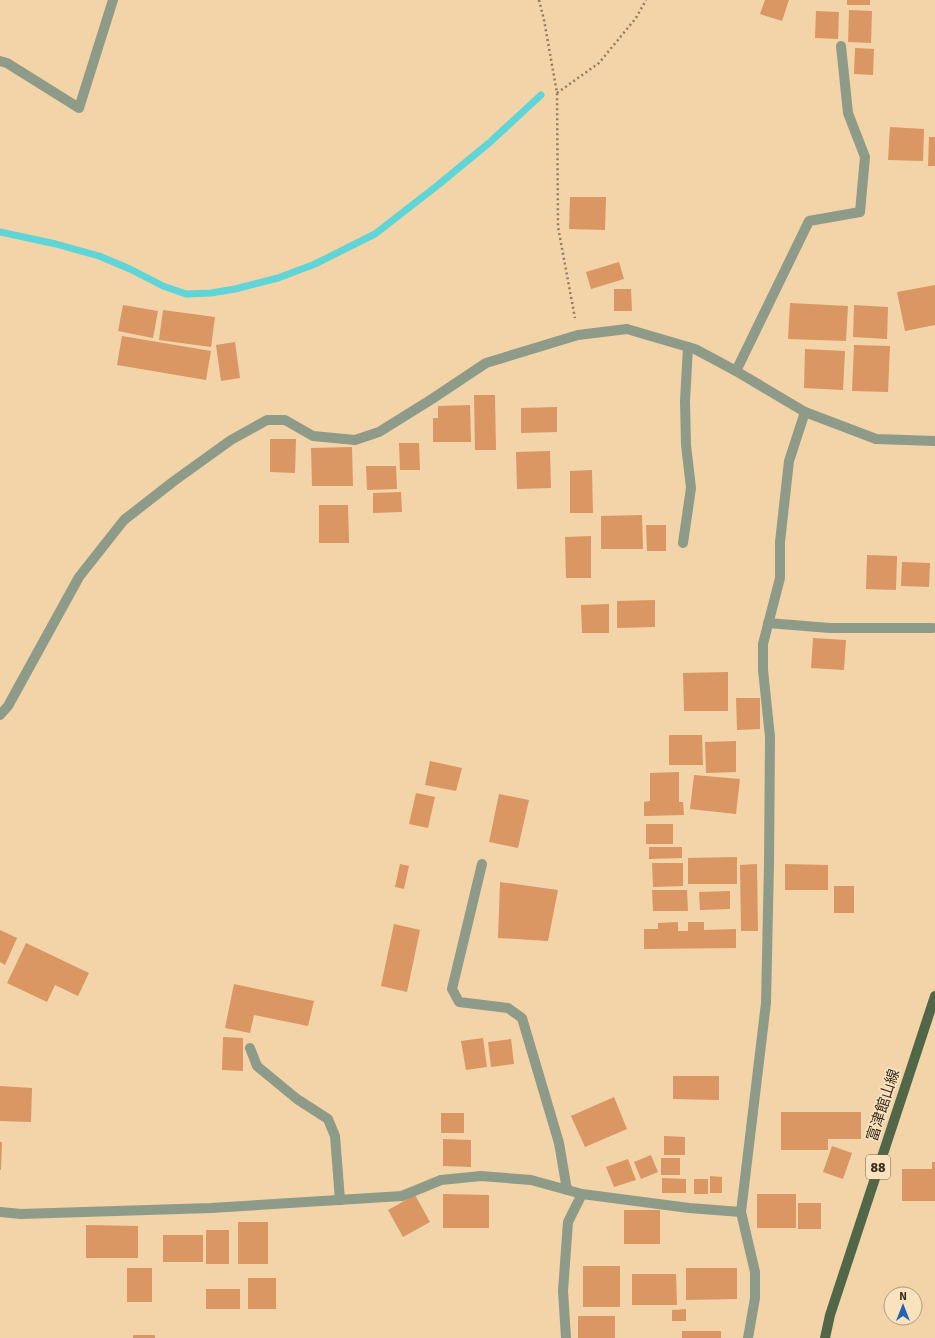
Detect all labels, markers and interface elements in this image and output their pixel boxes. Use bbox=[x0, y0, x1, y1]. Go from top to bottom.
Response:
street label: 富津館山線 bbox=[863, 1067, 903, 1143]
road number: 88 bbox=[866, 1155, 890, 1179]
north arrow bbox=[883, 1286, 923, 1326]
text: N bbox=[899, 1290, 907, 1303]

